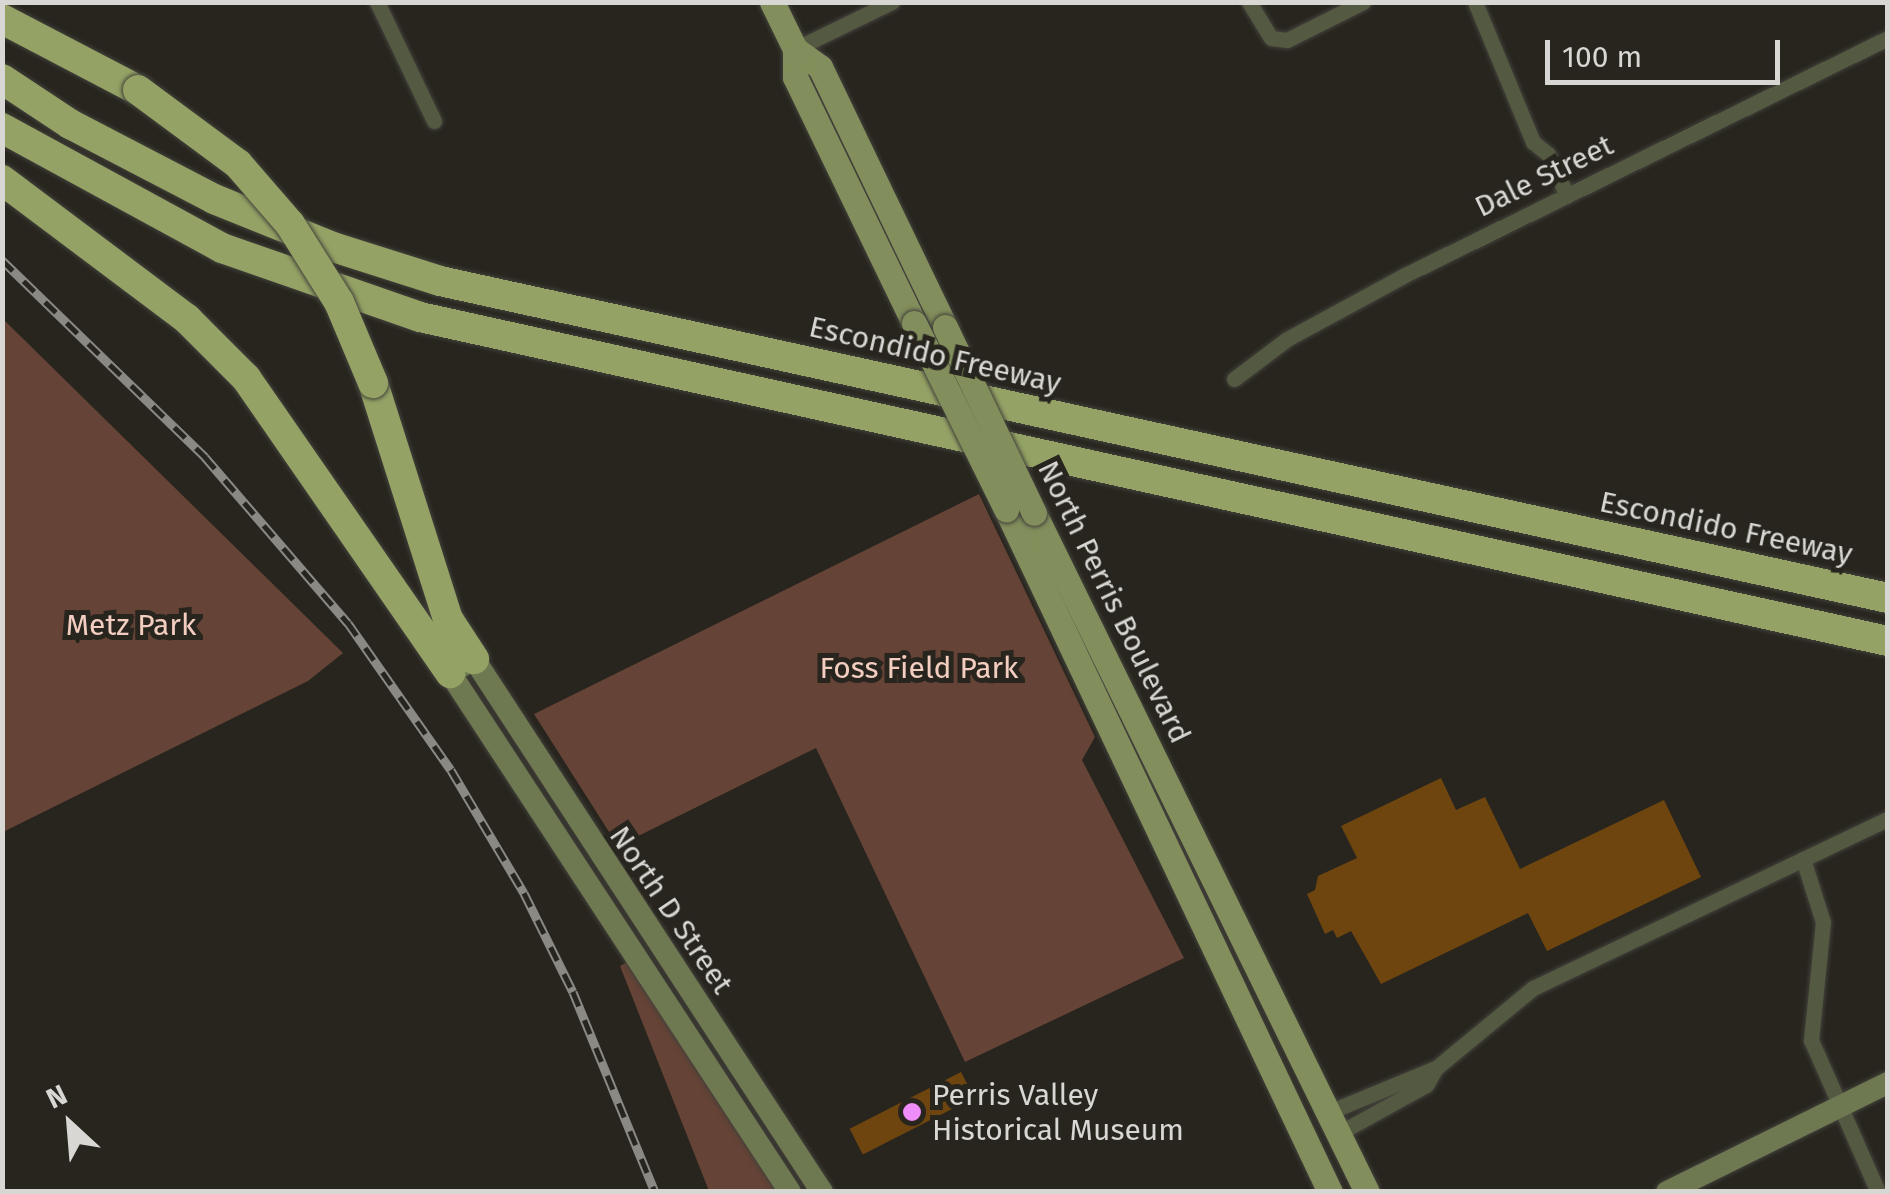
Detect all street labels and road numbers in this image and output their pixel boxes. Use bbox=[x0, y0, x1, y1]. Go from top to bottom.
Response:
street label: Dale Street bbox=[1469, 127, 1619, 225]
street label: Escondido Freeway bbox=[806, 309, 1064, 401]
street label: North Perris Boulevard bbox=[1030, 455, 1198, 749]
street label: Escondido Freeway bbox=[1596, 484, 1856, 572]
street label: North D Street bbox=[602, 819, 740, 1001]

